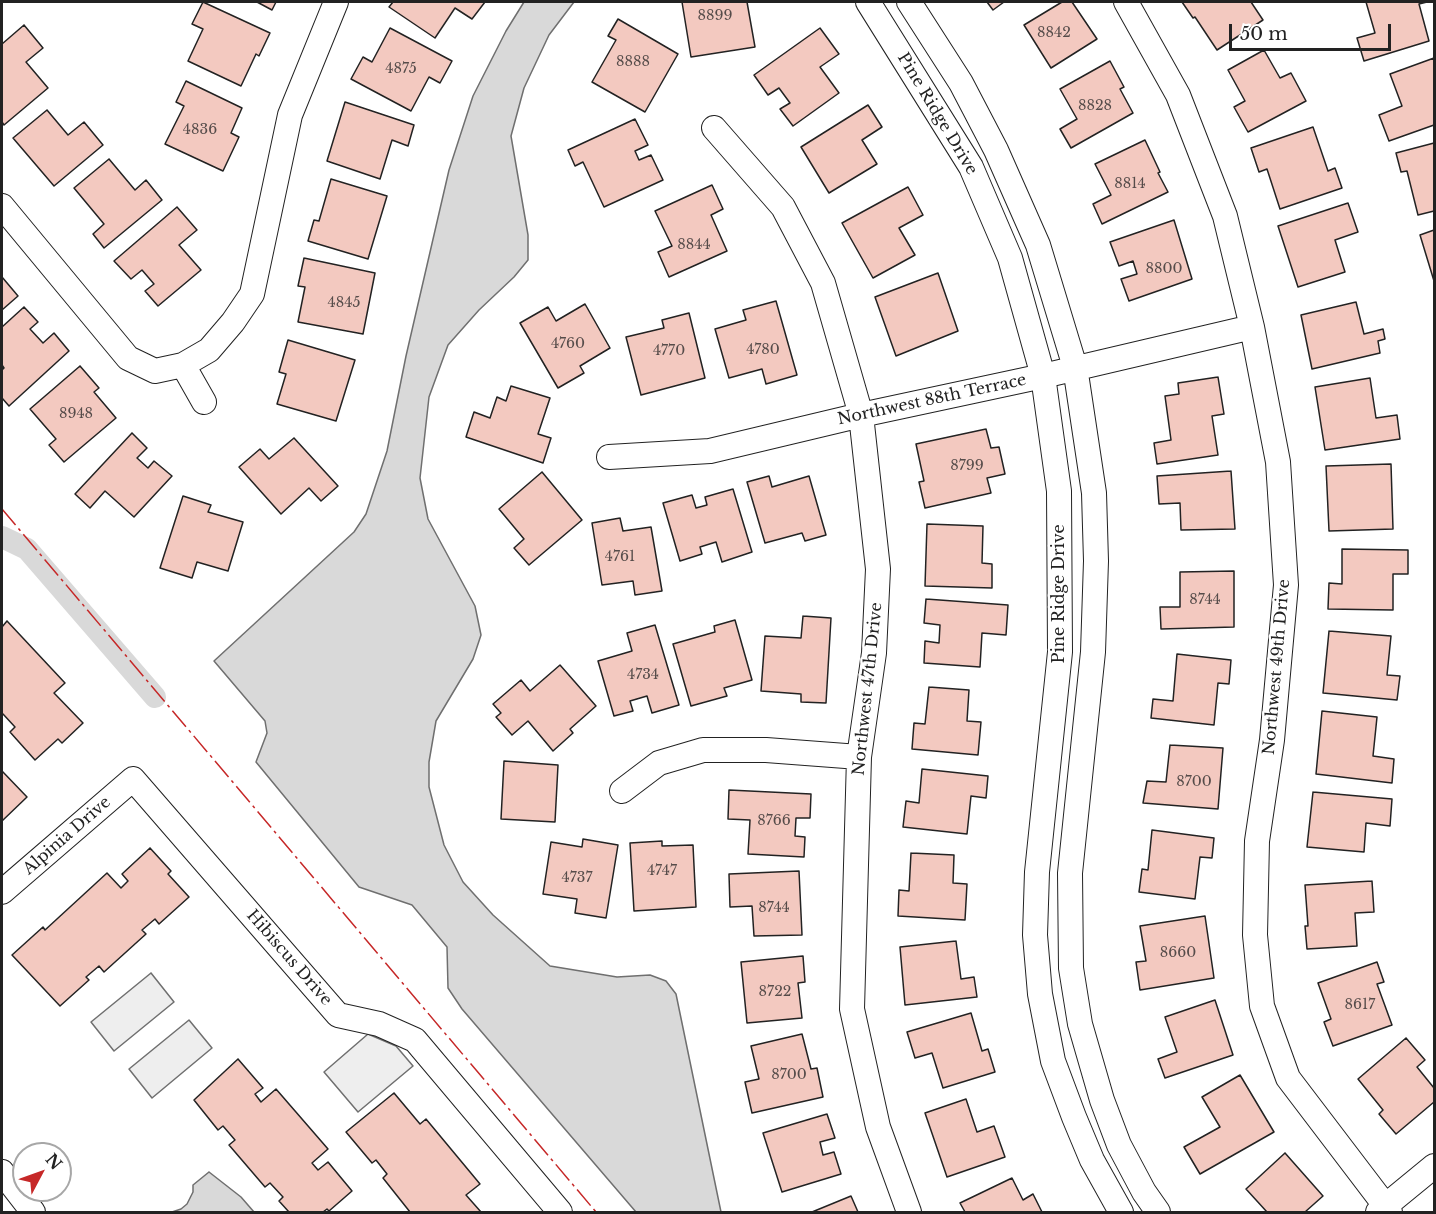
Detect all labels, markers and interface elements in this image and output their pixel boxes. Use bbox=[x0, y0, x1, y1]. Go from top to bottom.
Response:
house number: 8899 bbox=[698, 8, 732, 24]
scale bar bbox=[1232, 12, 1394, 50]
text: 50 m bbox=[1240, 23, 1288, 45]
house number: 8842 bbox=[1037, 25, 1071, 41]
street label: Pine Ridge Drive bbox=[893, 49, 981, 179]
house number: 8888 bbox=[616, 54, 650, 70]
house number: 4875 bbox=[385, 61, 417, 77]
house number: 8828 bbox=[1078, 98, 1112, 114]
house number: 4836 bbox=[183, 122, 217, 138]
house number: 8814 bbox=[1114, 176, 1146, 192]
house number: 8844 bbox=[677, 237, 711, 253]
house number: 8800 bbox=[1146, 261, 1182, 277]
house number: 4845 bbox=[328, 295, 360, 311]
house number: 4760 bbox=[551, 336, 585, 352]
house number: 4780 bbox=[746, 342, 780, 358]
house number: 4770 bbox=[653, 343, 685, 359]
street label: Northwest 88th Terrace bbox=[836, 371, 1028, 429]
house number: 8948 bbox=[59, 406, 93, 422]
house number: 8799 bbox=[950, 458, 984, 474]
street label: Pine Ridge Drive bbox=[1049, 524, 1069, 664]
house number: 4761 bbox=[605, 549, 635, 565]
street label: Northwest 49th Drive bbox=[1260, 578, 1294, 756]
house number: 8744 bbox=[1189, 592, 1221, 608]
street label: Northwest 47th Drive bbox=[849, 601, 887, 777]
house number: 4734 bbox=[627, 667, 659, 683]
house number: 8700 bbox=[1176, 774, 1212, 790]
street label: Alpinia Drive bbox=[19, 793, 115, 879]
house number: 8766 bbox=[757, 813, 791, 829]
house number: 4747 bbox=[647, 863, 677, 879]
house number: 4737 bbox=[562, 870, 592, 886]
house number: 8744 bbox=[758, 900, 790, 916]
street label: Hibiscus Drive bbox=[242, 906, 336, 1010]
house number: 8660 bbox=[1160, 945, 1196, 961]
house number: 8722 bbox=[759, 984, 791, 1000]
house number: 8617 bbox=[1345, 997, 1375, 1013]
house number: 8700 bbox=[771, 1067, 807, 1083]
north arrow bbox=[12, 1142, 72, 1202]
text: N bbox=[42, 1149, 67, 1174]

